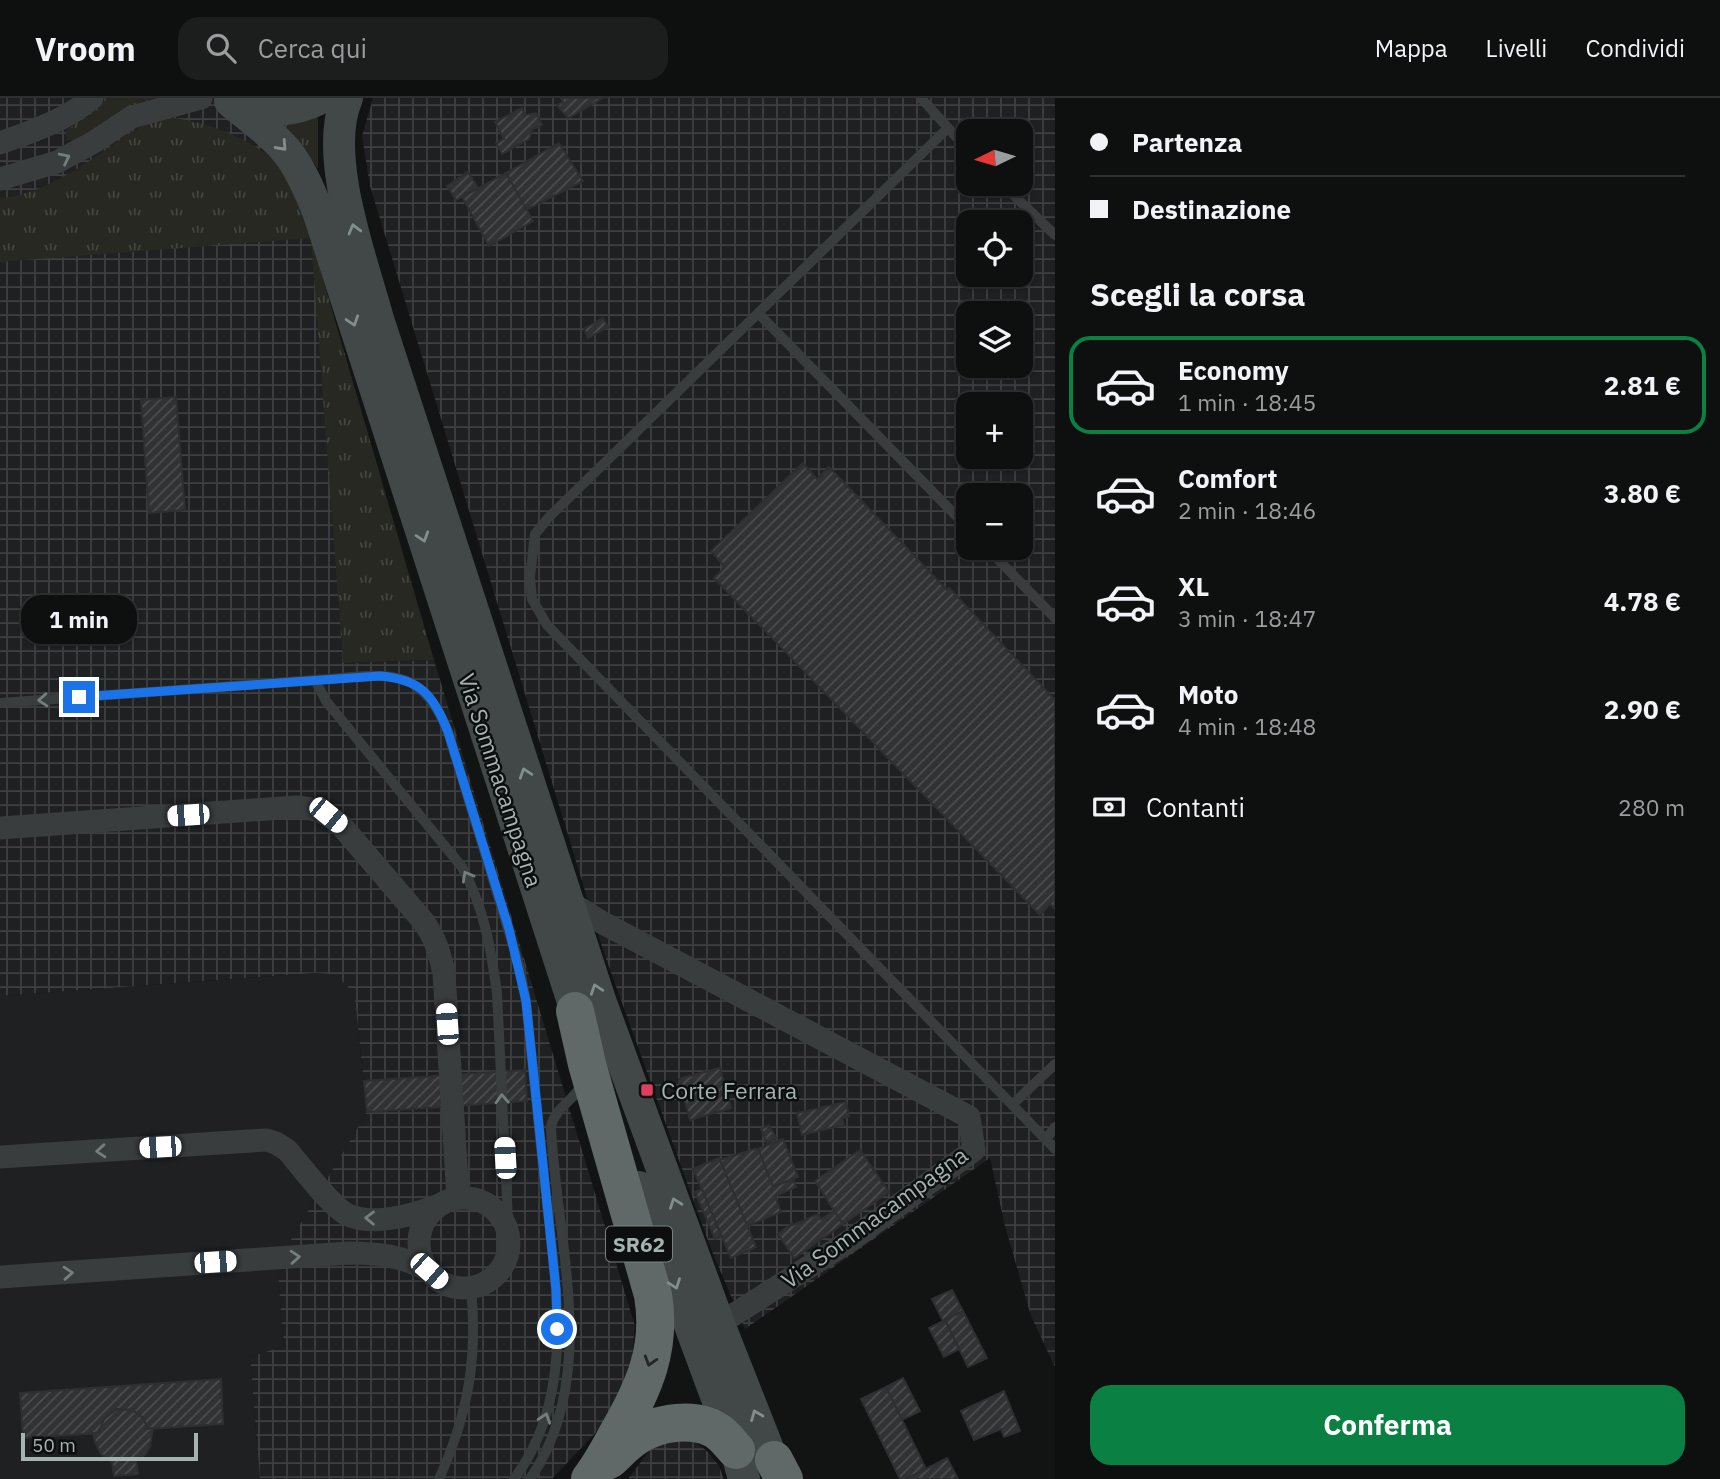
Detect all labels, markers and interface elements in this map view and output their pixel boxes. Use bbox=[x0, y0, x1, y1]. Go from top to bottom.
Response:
search box bbox=[178, 17, 668, 80]
text: Vroom bbox=[35, 27, 136, 70]
icon: search bbox=[202, 29, 240, 67]
text: Cerca qui bbox=[258, 31, 367, 65]
text: Mappa bbox=[1375, 32, 1448, 64]
text: Livelli bbox=[1486, 32, 1547, 64]
text: Condividi bbox=[1585, 32, 1685, 64]
north arrow bbox=[956, 119, 1032, 196]
map controls bbox=[956, 119, 1033, 560]
text: Partenza bbox=[1132, 125, 1242, 159]
one-way arrow bbox=[274, 138, 286, 151]
one-way arrow bbox=[58, 153, 70, 167]
text: Destinazione bbox=[1132, 192, 1291, 226]
button: locate bbox=[956, 210, 1033, 287]
one-way arrow bbox=[348, 223, 362, 235]
text: Scegli la corsa bbox=[1090, 273, 1306, 315]
button: layers bbox=[956, 301, 1033, 378]
one-way arrow bbox=[345, 314, 360, 326]
text: Economy bbox=[1178, 353, 1289, 387]
icon: car bbox=[1094, 354, 1157, 417]
text: 2.81 € bbox=[1604, 368, 1681, 402]
text: 1 min · 18:45 bbox=[1178, 387, 1316, 417]
button: + bbox=[956, 392, 1033, 469]
text: Comfort bbox=[1178, 461, 1277, 495]
icon: car bbox=[1094, 462, 1157, 525]
text: 3.80 € bbox=[1604, 476, 1681, 510]
button: − bbox=[956, 483, 1033, 560]
text: 2 min · 18:46 bbox=[1178, 495, 1316, 525]
one-way arrow bbox=[414, 531, 429, 543]
text: XL bbox=[1178, 569, 1209, 603]
icon: car bbox=[1094, 570, 1157, 633]
text: 4.78 € bbox=[1604, 584, 1681, 618]
callout: 1 min bbox=[21, 596, 137, 644]
text: 3 min · 18:47 bbox=[1178, 603, 1316, 633]
text: 1 min bbox=[49, 604, 109, 634]
street label: Via Sommacampagna bbox=[452, 669, 550, 891]
text: Moto bbox=[1178, 677, 1238, 711]
icon: car bbox=[1094, 678, 1157, 741]
route end bbox=[63, 681, 95, 713]
one-way arrow bbox=[38, 692, 49, 707]
text: 2.90 € bbox=[1604, 692, 1681, 726]
text: 4 min · 18:48 bbox=[1178, 711, 1316, 741]
one-way arrow bbox=[519, 767, 533, 780]
icon: cash bbox=[1090, 788, 1128, 826]
text: Contanti bbox=[1146, 790, 1245, 824]
text: 280 m bbox=[1618, 792, 1685, 822]
car bbox=[306, 794, 351, 836]
car bbox=[167, 803, 210, 827]
one-way arrow bbox=[462, 871, 475, 884]
one-way arrow bbox=[590, 984, 604, 996]
car bbox=[436, 1002, 459, 1046]
place label: Corte Ferrara bbox=[661, 1075, 797, 1105]
marker: Corte Ferrara bbox=[639, 1082, 655, 1098]
one-way arrow bbox=[495, 1093, 510, 1104]
car bbox=[139, 1135, 182, 1159]
car bbox=[494, 1136, 517, 1180]
street label: Via Sommacampagna bbox=[775, 1139, 973, 1295]
one-way arrow bbox=[95, 1143, 106, 1158]
one-way arrow bbox=[669, 1197, 683, 1209]
one-way arrow bbox=[365, 1210, 375, 1226]
road number: SR62 bbox=[606, 1226, 672, 1262]
one-way arrow bbox=[290, 1249, 301, 1264]
car bbox=[407, 1249, 452, 1293]
car bbox=[194, 1250, 237, 1274]
one-way arrow bbox=[63, 1265, 74, 1280]
one-way arrow bbox=[666, 1278, 680, 1290]
route start bbox=[541, 1313, 573, 1345]
one-way arrow bbox=[644, 1355, 659, 1367]
button: Conferma bbox=[1090, 1385, 1685, 1465]
one-way arrow bbox=[750, 1410, 764, 1422]
one-way arrow bbox=[537, 1413, 551, 1425]
scale bar bbox=[21, 1430, 198, 1462]
text: 50 m bbox=[32, 1433, 76, 1457]

